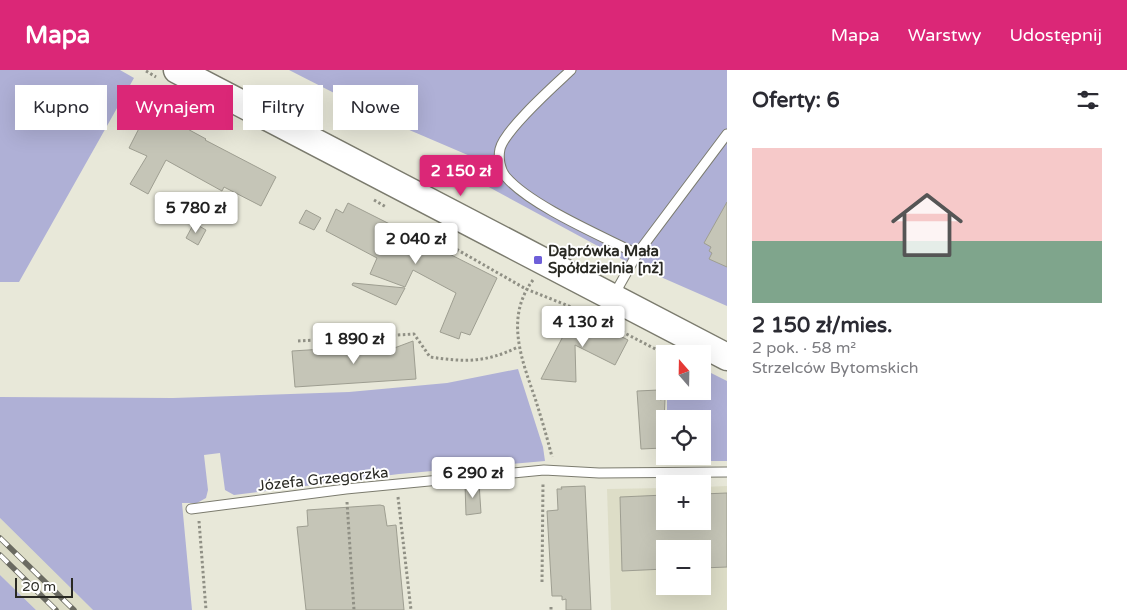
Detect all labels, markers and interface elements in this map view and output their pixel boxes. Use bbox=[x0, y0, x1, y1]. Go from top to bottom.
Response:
text: Mapa bbox=[25, 21, 90, 50]
text: Mapa bbox=[831, 24, 880, 46]
text: Warstwy bbox=[908, 24, 981, 46]
text: Udostępnij bbox=[1009, 24, 1102, 46]
chip: Kupno bbox=[15, 85, 107, 130]
chip: Wynajem bbox=[117, 85, 233, 130]
chip: Filtry bbox=[243, 85, 323, 130]
chip: Nowe bbox=[333, 85, 418, 130]
icon: filters bbox=[1074, 86, 1102, 114]
text: Oferty: 6 bbox=[752, 88, 840, 113]
pin: 2 150 zł bbox=[409, 154, 513, 197]
text: 2 150 zł bbox=[431, 161, 491, 181]
icon: home bbox=[882, 180, 972, 270]
pin: 5 780 zł bbox=[144, 191, 248, 234]
text: 5 780 zł bbox=[166, 198, 226, 218]
pin: 2 040 zł bbox=[364, 222, 468, 265]
text: 2 040 zł bbox=[386, 229, 446, 249]
place label: Dąbrówka Mała Spółdzielnia [nż] bbox=[548, 242, 664, 278]
marker: Dąbrówka Mała Spółdzielnia [nż] bbox=[532, 254, 544, 266]
pin: 4 130 zł bbox=[531, 306, 635, 348]
text: 4 130 zł bbox=[553, 312, 613, 332]
text: 2 150 zł/mies. bbox=[752, 313, 893, 338]
pin: 1 890 zł bbox=[302, 322, 406, 365]
text: 1 890 zł bbox=[324, 329, 384, 349]
text: 2 pok. · 58 m² bbox=[752, 338, 856, 358]
north arrow bbox=[656, 345, 711, 400]
map controls bbox=[656, 345, 711, 595]
text: Strzelców Bytomskich bbox=[752, 358, 919, 378]
button: locate bbox=[656, 410, 711, 465]
pin: 6 290 zł bbox=[421, 456, 525, 499]
street label: Józefa Grzegorzka bbox=[257, 463, 389, 495]
text: 6 290 zł bbox=[443, 463, 503, 483]
button: + bbox=[656, 475, 711, 530]
button: − bbox=[656, 540, 711, 595]
scale bar bbox=[15, 575, 72, 598]
text: 20 m bbox=[22, 578, 56, 595]

